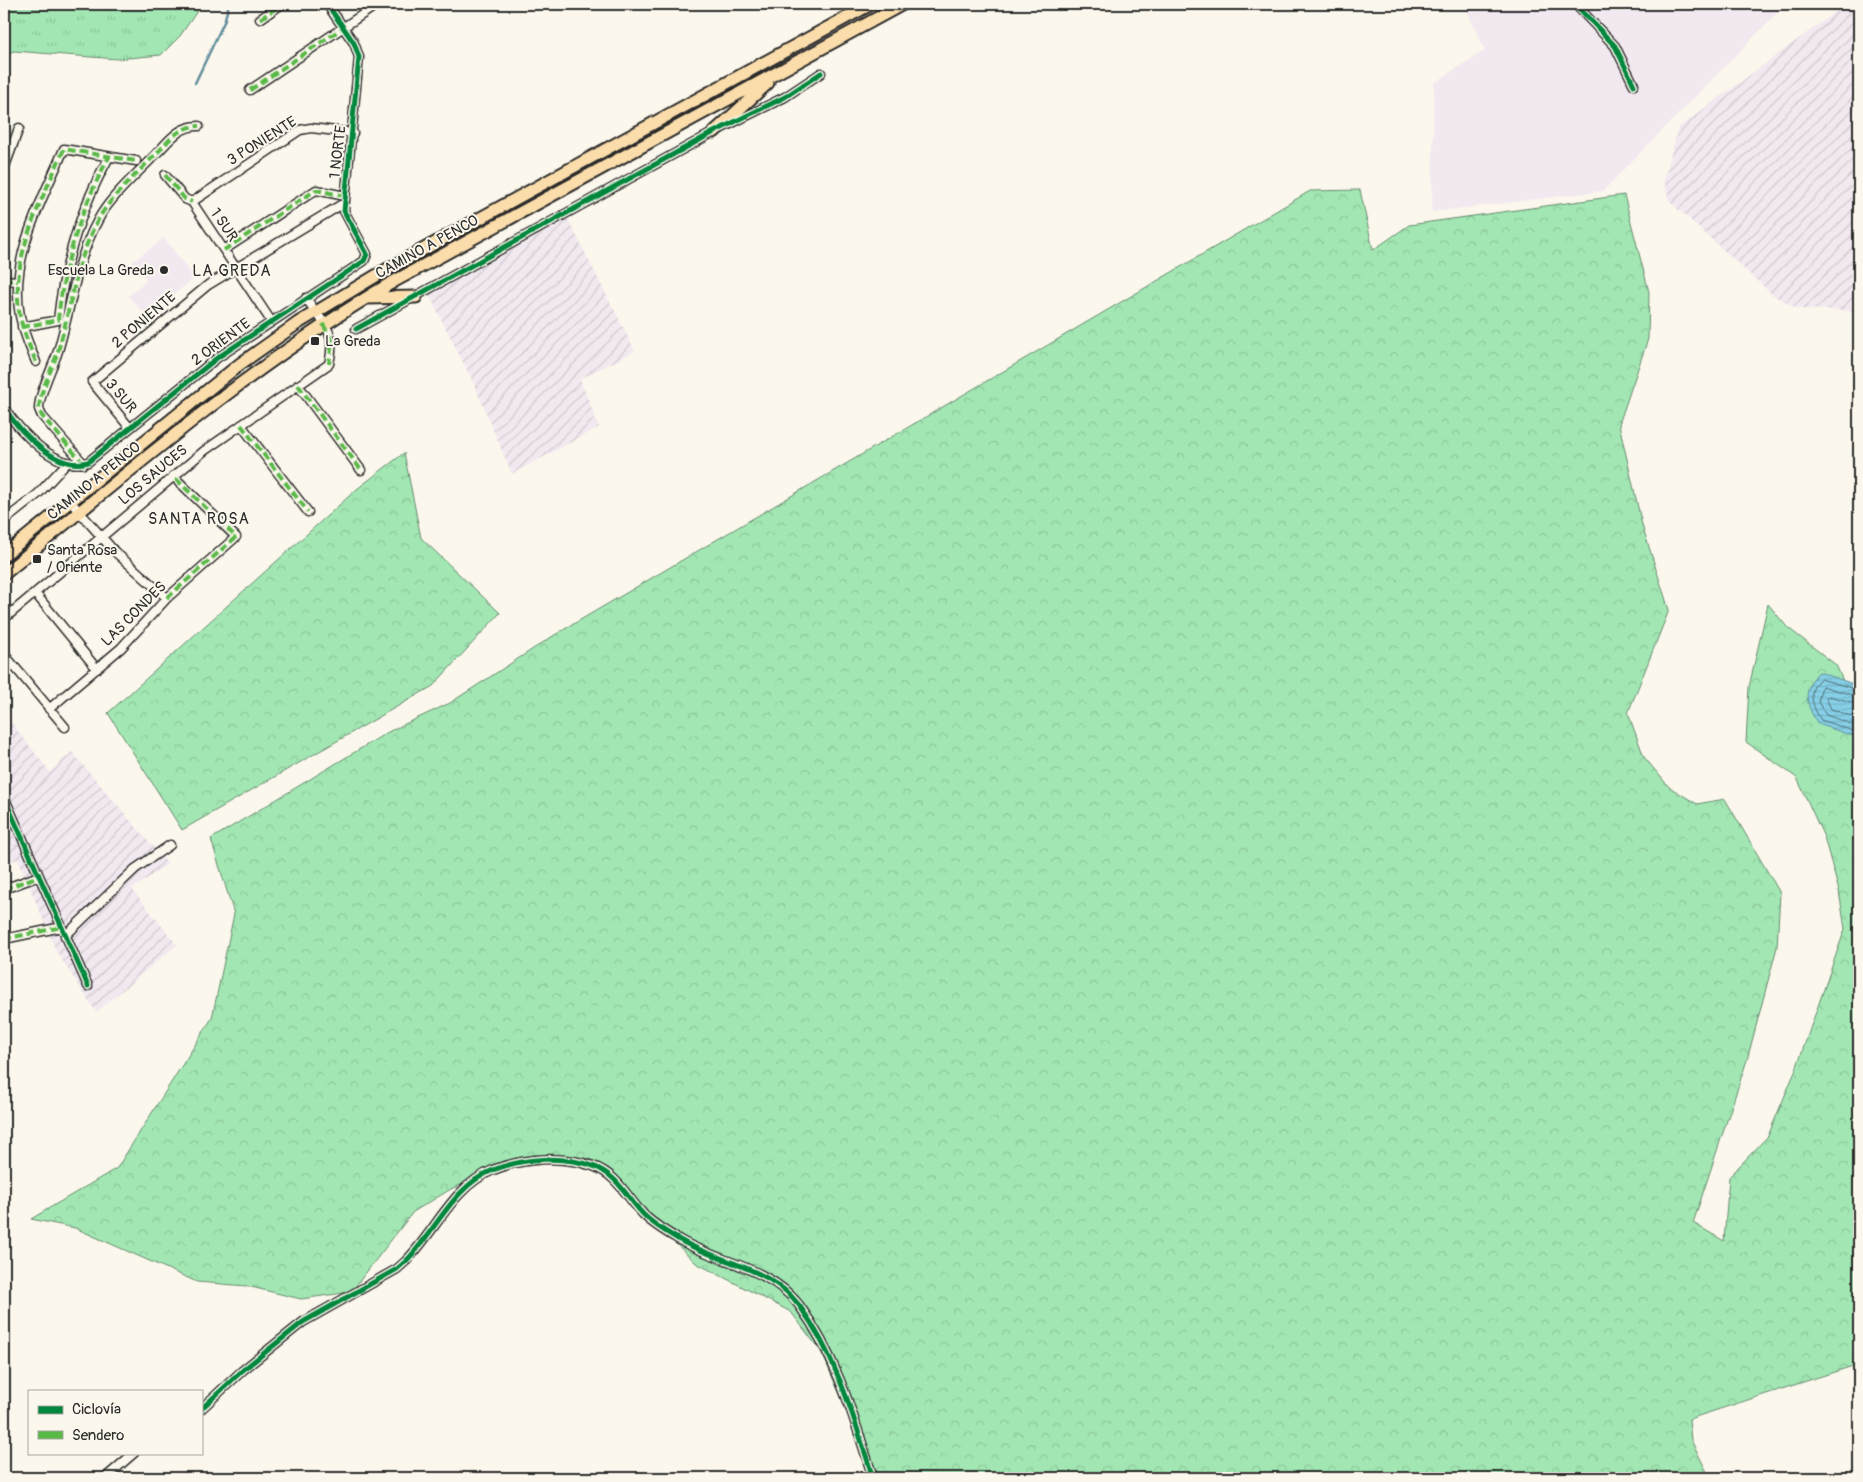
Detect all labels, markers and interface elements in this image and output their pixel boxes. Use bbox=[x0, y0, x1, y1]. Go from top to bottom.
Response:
street label: 3 PONIENTE bbox=[224, 112, 300, 170]
street label: 1 NORTE bbox=[325, 124, 351, 180]
street label: 1 SUR bbox=[206, 205, 242, 246]
street label: CAMINO A PENCO bbox=[372, 211, 482, 283]
place label: Escuela La Greda bbox=[48, 261, 154, 280]
district label: LA GREDA bbox=[192, 261, 272, 281]
marker: Escuela La Greda bbox=[158, 264, 170, 276]
street label: 2 PONIENTE bbox=[108, 287, 180, 352]
street label: 2 ORIENTE bbox=[188, 314, 254, 370]
place label: La Greda bbox=[325, 332, 380, 351]
marker: La Greda bbox=[309, 335, 321, 347]
street label: 3 SUR bbox=[101, 375, 141, 417]
street label: CAMINO A PENCO bbox=[43, 438, 145, 524]
street label: LOS SAUCES bbox=[115, 441, 191, 509]
district label: SANTA ROSA bbox=[148, 509, 250, 529]
place label: Santa Rosa / Oriente bbox=[47, 541, 117, 577]
marker: Santa Rosa / Oriente bbox=[31, 553, 43, 565]
street label: LAS CONDES bbox=[97, 577, 171, 651]
legend bbox=[28, 1390, 202, 1454]
text: Ciclovía bbox=[72, 1400, 121, 1419]
text: Sendero bbox=[72, 1426, 124, 1445]

